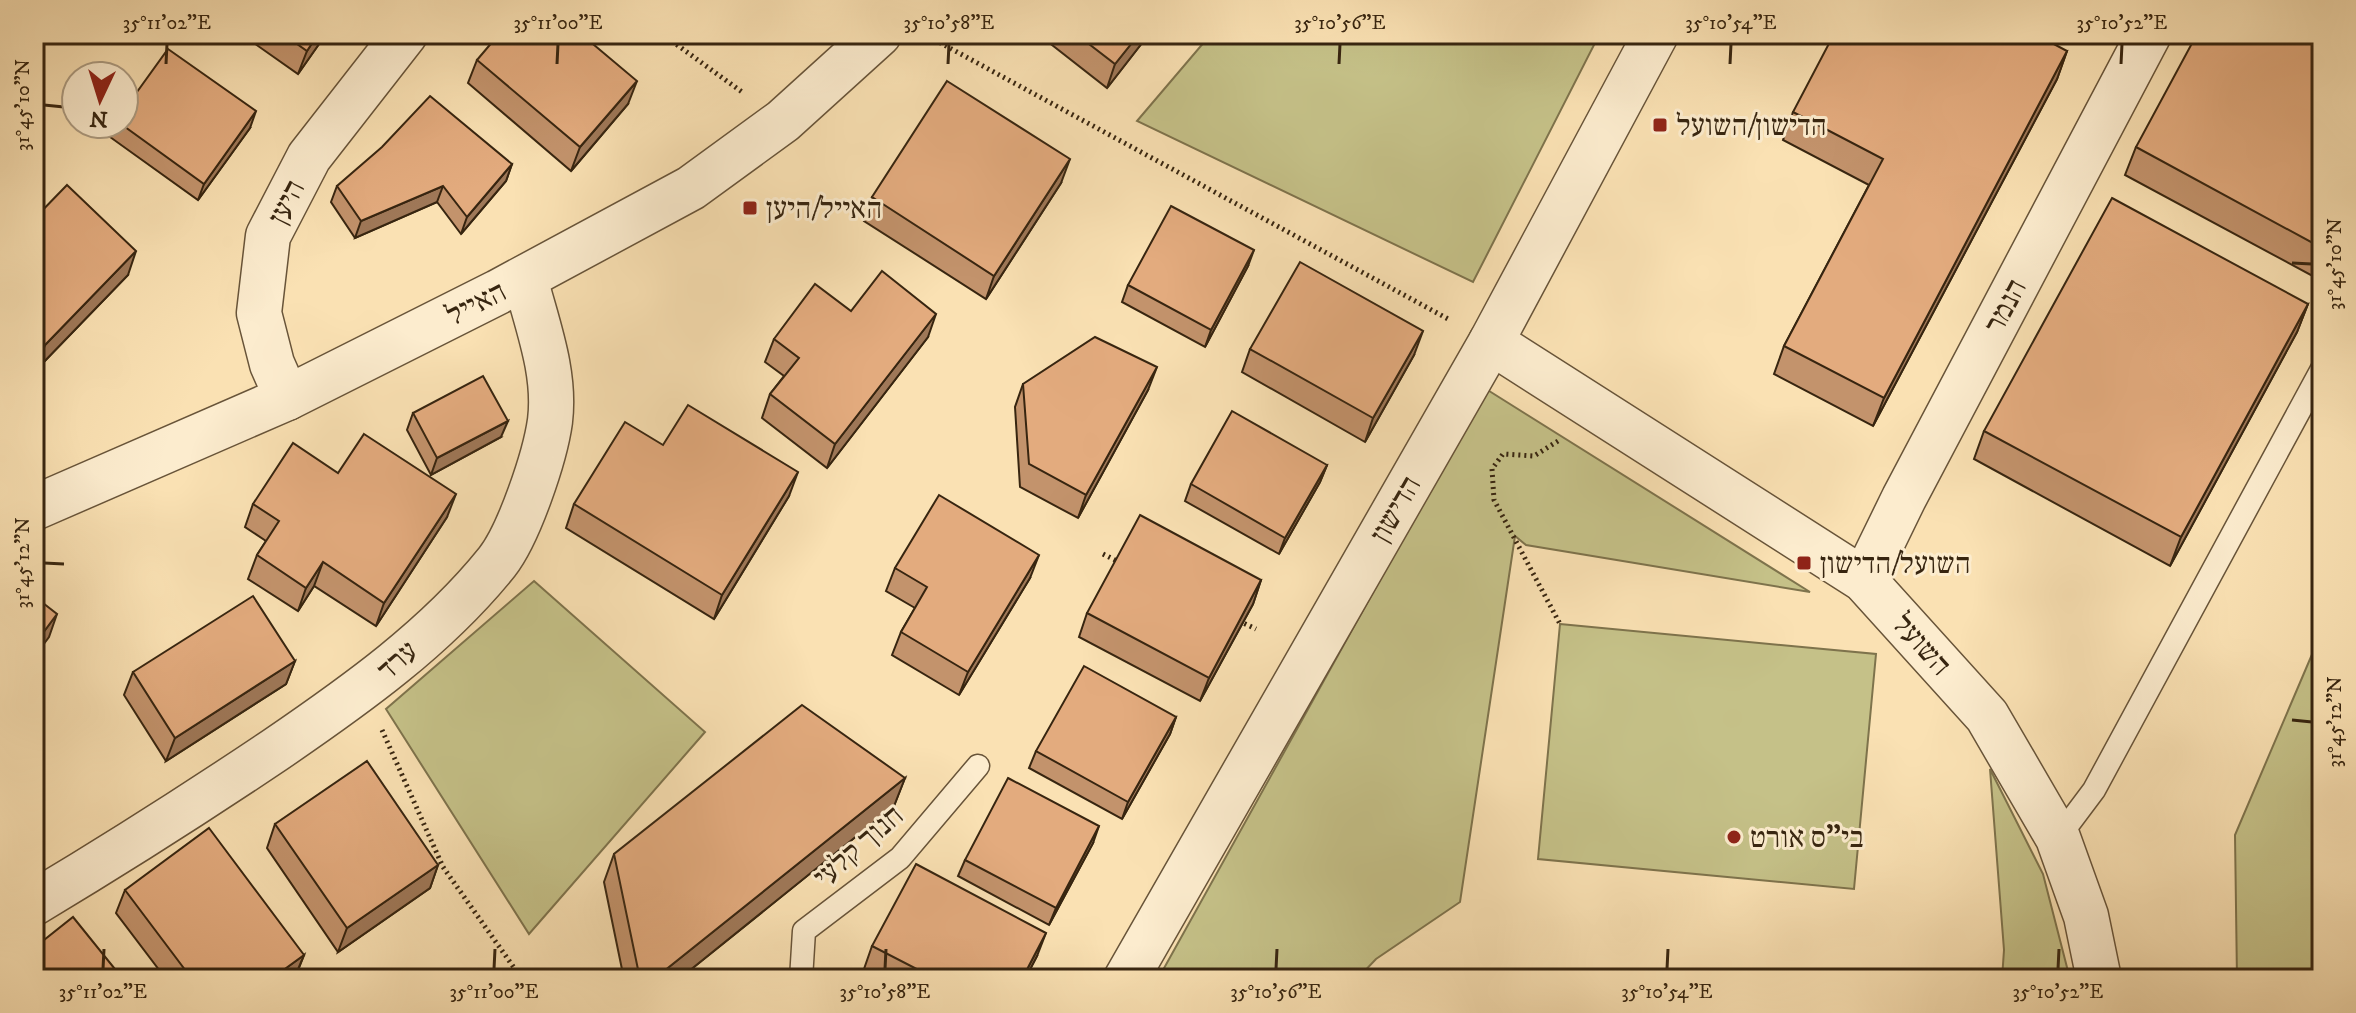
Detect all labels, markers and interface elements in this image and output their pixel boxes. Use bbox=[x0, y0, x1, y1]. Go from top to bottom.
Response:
text: 35°11'02"E bbox=[123, 11, 211, 36]
text: 35°11'00"E bbox=[513, 11, 603, 36]
text: 35°10'58"E bbox=[904, 11, 994, 36]
text: 35°10'56"E bbox=[1294, 11, 1386, 36]
text: 35°10'54"E bbox=[1685, 11, 1777, 36]
text: 35°10'52"E bbox=[2077, 11, 2167, 36]
text: 31°45'10"N bbox=[11, 59, 36, 151]
north arrow bbox=[60, 60, 140, 140]
text: N bbox=[89, 104, 109, 133]
place label: הדישון/השועל bbox=[1676, 108, 1827, 145]
marker: הדישון/השועל bbox=[1651, 116, 1669, 134]
street label: היען bbox=[261, 174, 314, 231]
place label: האייל/היען bbox=[766, 191, 882, 228]
marker: האייל/היען bbox=[741, 199, 759, 217]
text: 31°45'10"N bbox=[2323, 218, 2348, 310]
street label: הנמר bbox=[1977, 273, 2036, 340]
street label: האייל bbox=[440, 274, 513, 335]
street label: הדישון bbox=[1362, 470, 1430, 550]
text: 31°45'12"N bbox=[11, 517, 36, 609]
place label: השועל/הדישון bbox=[1820, 546, 1971, 583]
marker: השועל/הדישון bbox=[1795, 554, 1813, 572]
street label: השועל bbox=[1883, 606, 1959, 684]
street label: ערד bbox=[370, 633, 426, 689]
text: 31°45'12"N bbox=[2323, 676, 2348, 768]
street label: חנוך קלעי bbox=[806, 798, 912, 896]
place label: בי"ס אורט bbox=[1750, 820, 1864, 857]
marker: בי"ס אורט bbox=[1725, 828, 1743, 846]
text: 35°11'02"E bbox=[59, 980, 147, 1005]
text: 35°11'00"E bbox=[449, 980, 539, 1005]
text: 35°10'58"E bbox=[840, 980, 930, 1005]
text: 35°10'56"E bbox=[1230, 980, 1322, 1005]
text: 35°10'54"E bbox=[1621, 980, 1713, 1005]
text: 35°10'52"E bbox=[2013, 980, 2103, 1005]

